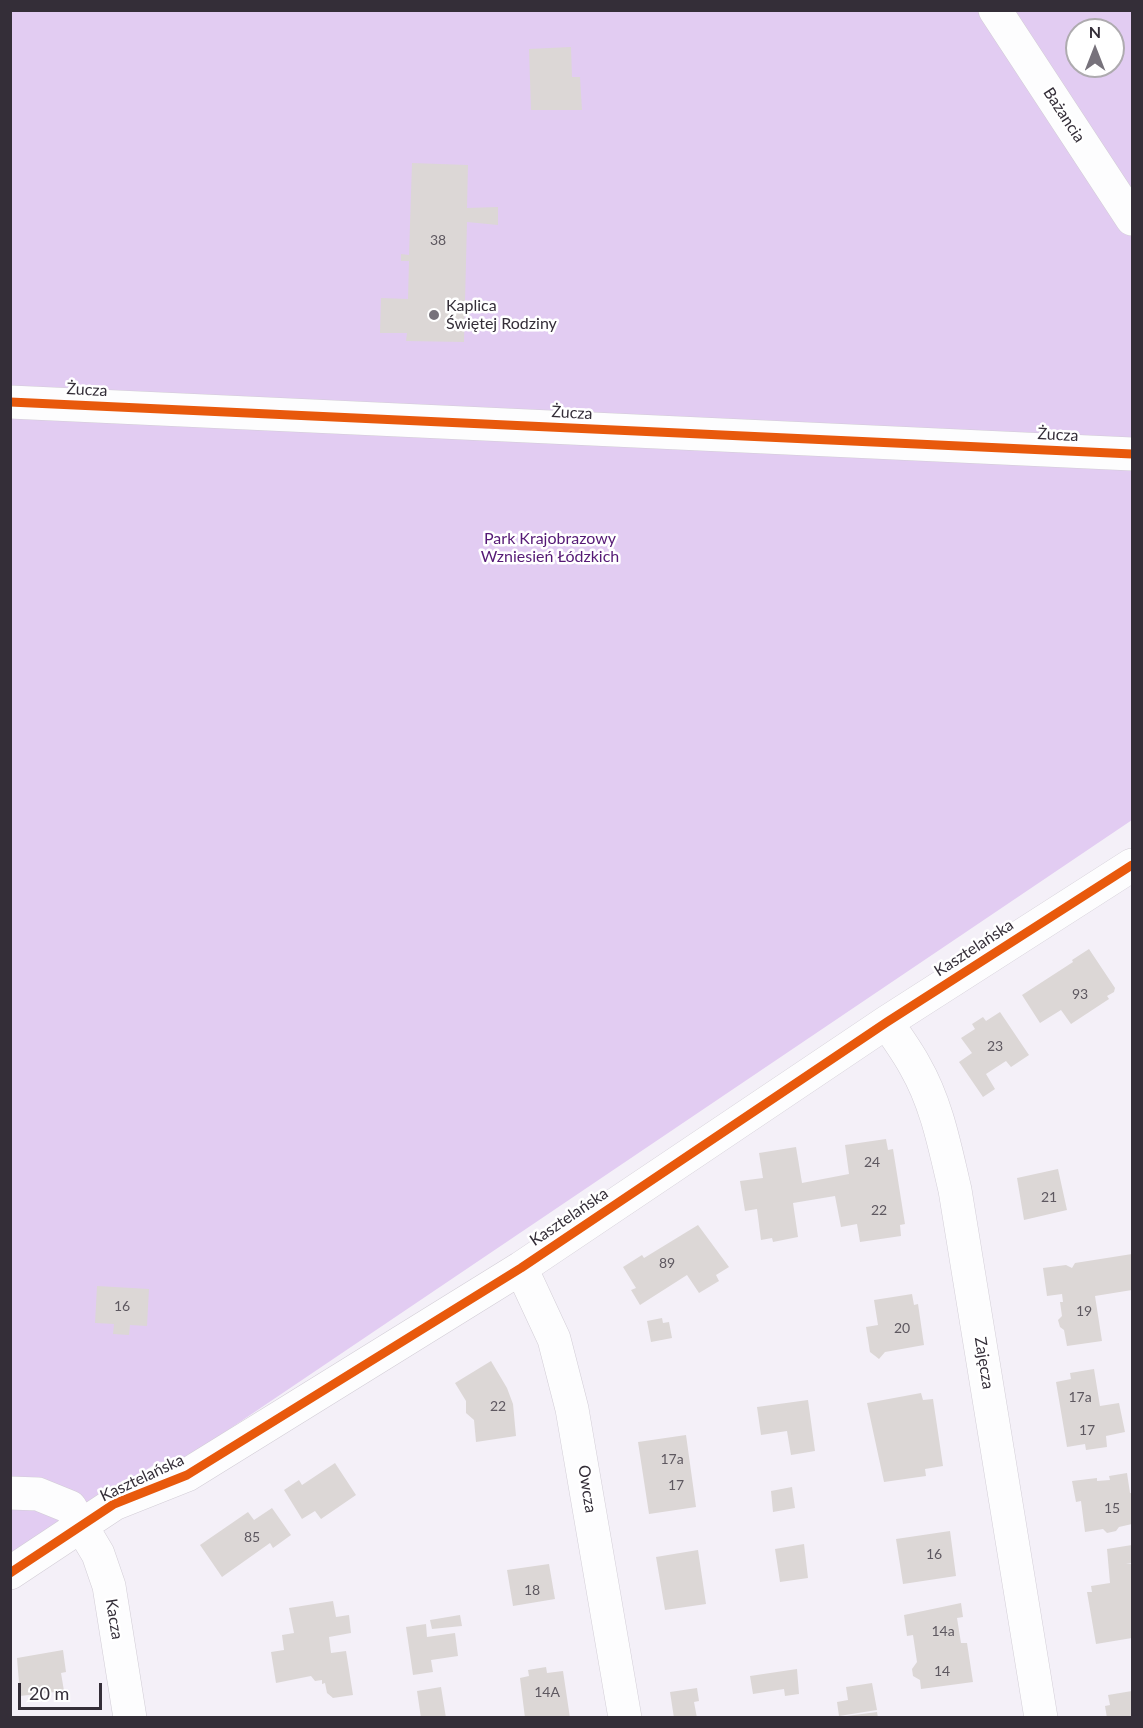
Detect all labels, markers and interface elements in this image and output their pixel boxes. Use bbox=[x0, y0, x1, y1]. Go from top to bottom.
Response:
north arrow bbox=[1065, 18, 1125, 78]
text: N bbox=[1089, 22, 1101, 41]
street label: Bażancia bbox=[1039, 84, 1089, 146]
house number: 38 bbox=[430, 232, 446, 248]
place label: Kaplica Świętej Rodziny bbox=[446, 296, 557, 334]
marker: Kaplica Świętej Rodziny bbox=[427, 308, 441, 322]
street label: Żucza bbox=[66, 379, 108, 401]
street label: Żucza bbox=[551, 402, 593, 424]
street label: Żucza bbox=[1037, 424, 1079, 446]
park label: Park Krajobrazowy Wzniesień Łódzkich bbox=[481, 529, 619, 567]
street label: Kasztelańska bbox=[931, 915, 1017, 981]
house number: 93 bbox=[1072, 986, 1088, 1002]
house number: 23 bbox=[987, 1038, 1003, 1054]
house number: 24 bbox=[864, 1154, 880, 1170]
street label: Kasztelańska bbox=[526, 1184, 612, 1250]
house number: 21 bbox=[1041, 1189, 1057, 1205]
house number: 22 bbox=[871, 1202, 887, 1218]
house number: 89 bbox=[659, 1255, 675, 1271]
house number: 16 bbox=[114, 1298, 130, 1314]
house number: 19 bbox=[1076, 1303, 1092, 1319]
house number: 20 bbox=[894, 1320, 910, 1336]
street label: Zajęcza bbox=[970, 1336, 998, 1390]
house number: 17a bbox=[1068, 1389, 1092, 1405]
house number: 22 bbox=[490, 1398, 506, 1414]
house number: 17 bbox=[1079, 1422, 1095, 1438]
street label: Kasztelańska bbox=[97, 1450, 187, 1506]
house number: 17a bbox=[660, 1451, 684, 1467]
street label: Owcza bbox=[574, 1464, 600, 1514]
house number: 17 bbox=[668, 1477, 684, 1493]
house number: 15 bbox=[1104, 1500, 1120, 1516]
house number: 85 bbox=[244, 1529, 260, 1545]
house number: 16 bbox=[926, 1546, 942, 1562]
house number: 18 bbox=[524, 1582, 540, 1598]
street label: Kacza bbox=[101, 1597, 127, 1641]
house number: 14a bbox=[931, 1623, 955, 1639]
house number: 14 bbox=[934, 1663, 950, 1679]
scale bar bbox=[21, 1671, 105, 1709]
text: 20 m bbox=[29, 1682, 69, 1704]
house number: 14A bbox=[534, 1684, 560, 1700]

